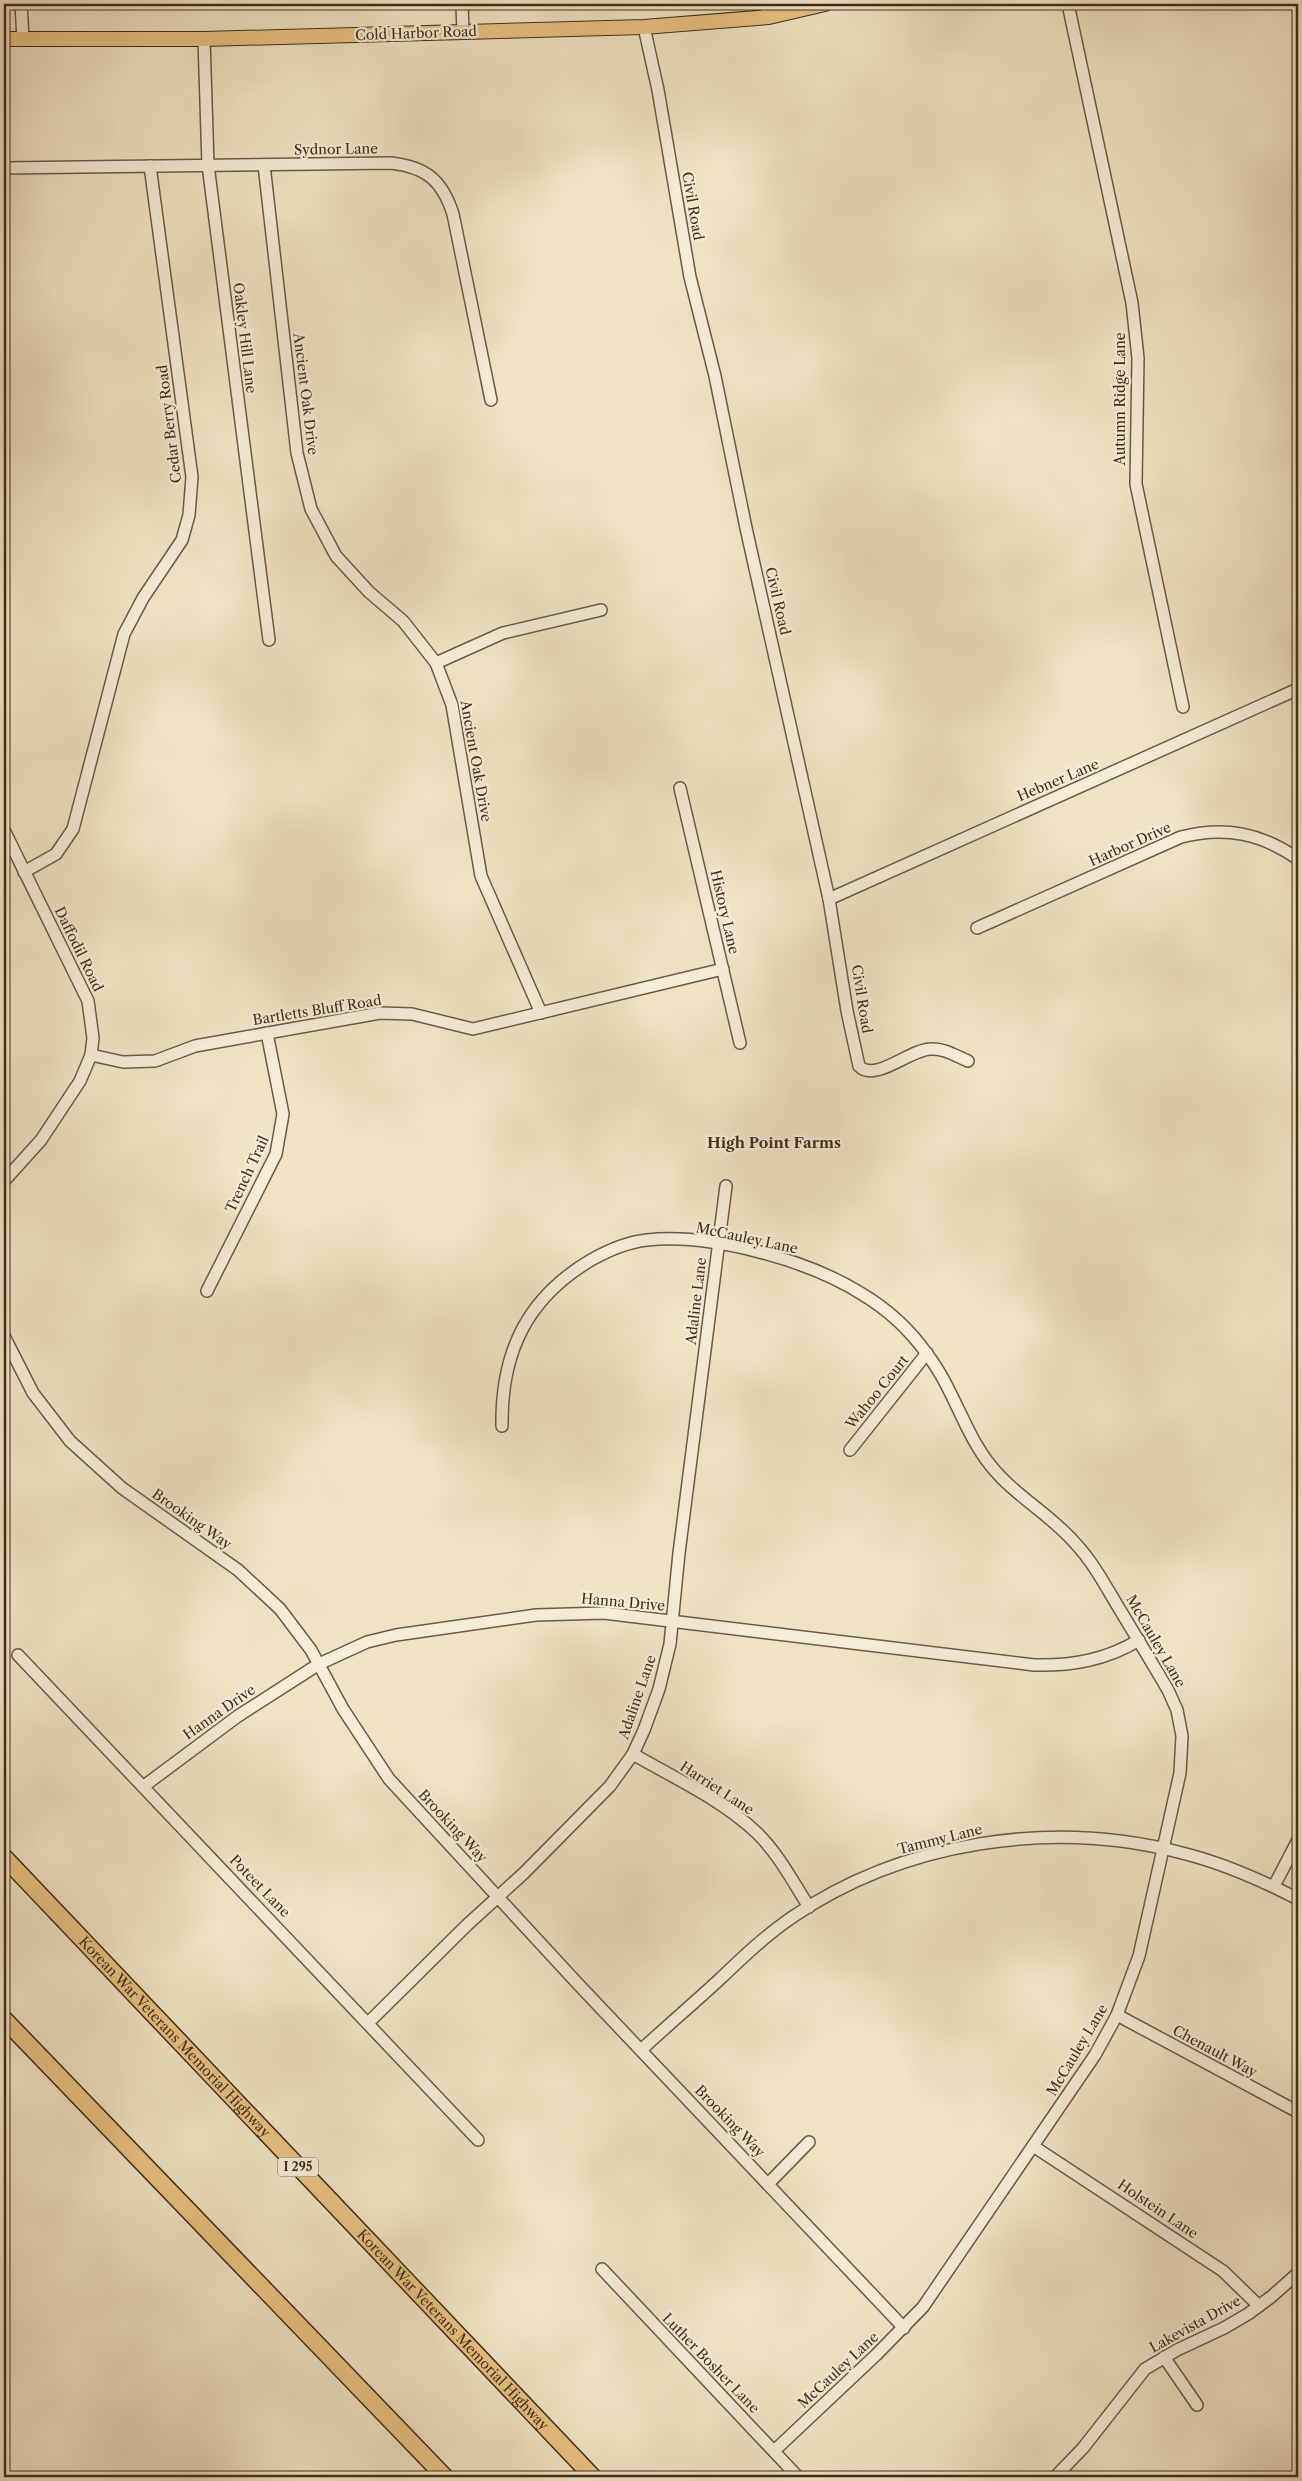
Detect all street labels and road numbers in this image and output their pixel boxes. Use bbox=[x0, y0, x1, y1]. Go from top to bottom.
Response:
street label: Cold Harbor Road bbox=[355, 22, 478, 44]
street label: Sydnor Lane bbox=[294, 139, 378, 159]
street label: Civil Road bbox=[678, 170, 708, 242]
street label: Oakley Hill Lane bbox=[229, 282, 261, 395]
street label: Ancient Oak Drive bbox=[289, 331, 322, 456]
street label: Autumn Ridge Lane bbox=[1111, 332, 1129, 466]
street label: Cedar Berry Road bbox=[153, 363, 185, 484]
street label: Civil Road bbox=[761, 565, 795, 637]
street label: Ancient Oak Drive bbox=[456, 698, 496, 823]
street label: Hebner Lane bbox=[1014, 755, 1102, 805]
street label: Harbor Drive bbox=[1086, 818, 1174, 870]
street label: History Lane bbox=[707, 868, 743, 956]
street label: Daffodil Road bbox=[51, 904, 107, 995]
street label: Civil Road bbox=[848, 963, 876, 1035]
street label: Bartletts Bluff Road bbox=[251, 991, 383, 1029]
street label: Trench Trail bbox=[221, 1133, 273, 1215]
street label: McCauley Lane bbox=[694, 1218, 800, 1258]
street label: Adaline Lane bbox=[682, 1256, 710, 1347]
street label: Wahoo Court bbox=[841, 1351, 912, 1433]
street label: Brooking Way bbox=[149, 1485, 236, 1553]
street label: Hanna Drive bbox=[580, 1589, 666, 1615]
street label: McCauley Lane bbox=[1122, 1591, 1190, 1691]
street label: Adaline Lane bbox=[614, 1652, 660, 1742]
street label: Hanna Drive bbox=[179, 1680, 259, 1744]
street label: Harriet Lane bbox=[676, 1757, 758, 1819]
street label: Brooking Way bbox=[415, 1786, 492, 1866]
street label: Tammy Lane bbox=[896, 1820, 984, 1858]
street label: Poteet Lane bbox=[226, 1851, 294, 1921]
street label: Korean War Veterans Memorial Highway bbox=[75, 1933, 275, 2141]
street label: McCauley Lane bbox=[1043, 2001, 1112, 2099]
street label: Chenault Way bbox=[1170, 2021, 1261, 2081]
street label: Brooking Way bbox=[691, 2081, 769, 2161]
road number: I 295 bbox=[278, 2158, 318, 2176]
street label: Holstein Lane bbox=[1114, 2176, 1202, 2243]
street label: Korean War Veterans Memorial Highway bbox=[353, 2225, 553, 2434]
street label: Lakevista Drive bbox=[1146, 2291, 1244, 2357]
street label: Luther Bosher Lane bbox=[659, 2309, 764, 2417]
street label: McCauley Lane bbox=[794, 2328, 882, 2412]

